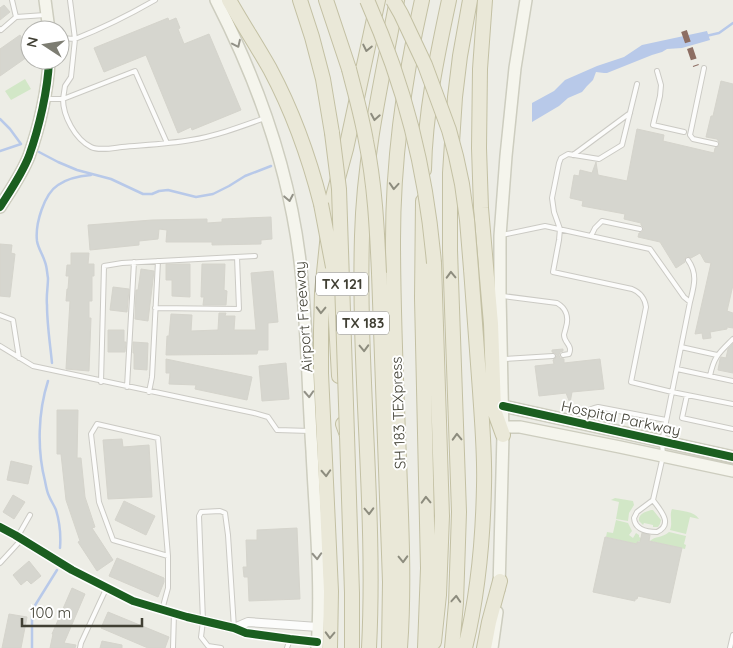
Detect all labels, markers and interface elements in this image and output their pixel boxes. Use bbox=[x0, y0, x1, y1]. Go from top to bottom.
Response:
north arrow bbox=[20, 20, 70, 70]
text: N bbox=[22, 35, 42, 49]
one-way arrow bbox=[231, 39, 241, 48]
one-way arrow bbox=[363, 43, 373, 52]
one-way arrow bbox=[371, 112, 381, 121]
one-way arrow bbox=[389, 183, 400, 191]
one-way arrow bbox=[283, 193, 293, 202]
street label: Airport Freeway bbox=[290, 261, 316, 373]
one-way arrow bbox=[446, 270, 457, 278]
road number: TX 121 bbox=[316, 272, 368, 296]
one-way arrow bbox=[316, 307, 327, 315]
road number: TX 183 bbox=[337, 312, 389, 334]
one-way arrow bbox=[358, 345, 369, 353]
street label: SH 183 TEXpress bbox=[387, 356, 409, 470]
one-way arrow bbox=[303, 390, 314, 398]
street label: Hospital Parkway bbox=[560, 396, 682, 440]
one-way arrow bbox=[452, 433, 462, 440]
one-way arrow bbox=[321, 469, 332, 477]
one-way arrow bbox=[421, 496, 432, 504]
one-way arrow bbox=[364, 507, 374, 515]
one-way arrow bbox=[311, 552, 322, 560]
one-way arrow bbox=[397, 555, 408, 563]
one-way arrow bbox=[451, 595, 462, 603]
scale bar bbox=[22, 596, 142, 628]
text: 100 m bbox=[30, 603, 71, 622]
one-way arrow bbox=[325, 631, 336, 639]

